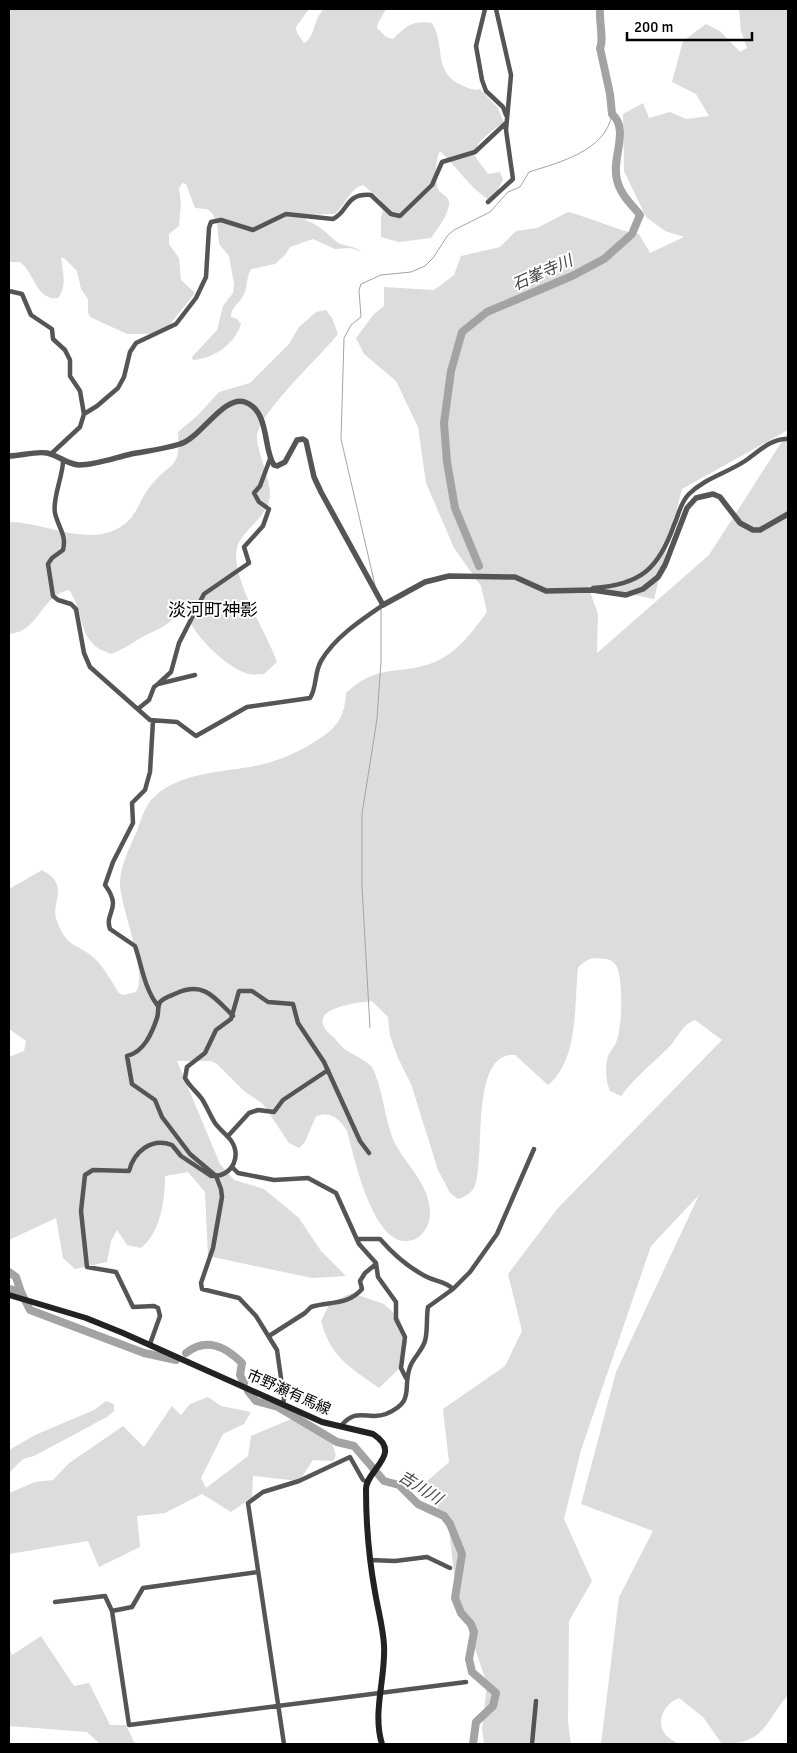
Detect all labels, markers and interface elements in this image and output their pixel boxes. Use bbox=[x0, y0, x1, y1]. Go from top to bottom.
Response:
scale bar bbox=[627, 10, 752, 42]
text: 200 m bbox=[634, 18, 674, 36]
water label: 石峯寺川 bbox=[509, 250, 578, 295]
district label: 淡河町神影 bbox=[168, 599, 258, 621]
street label: 市野瀬有馬線 bbox=[244, 1365, 334, 1419]
water label: 吉川川 bbox=[395, 1467, 448, 1510]

